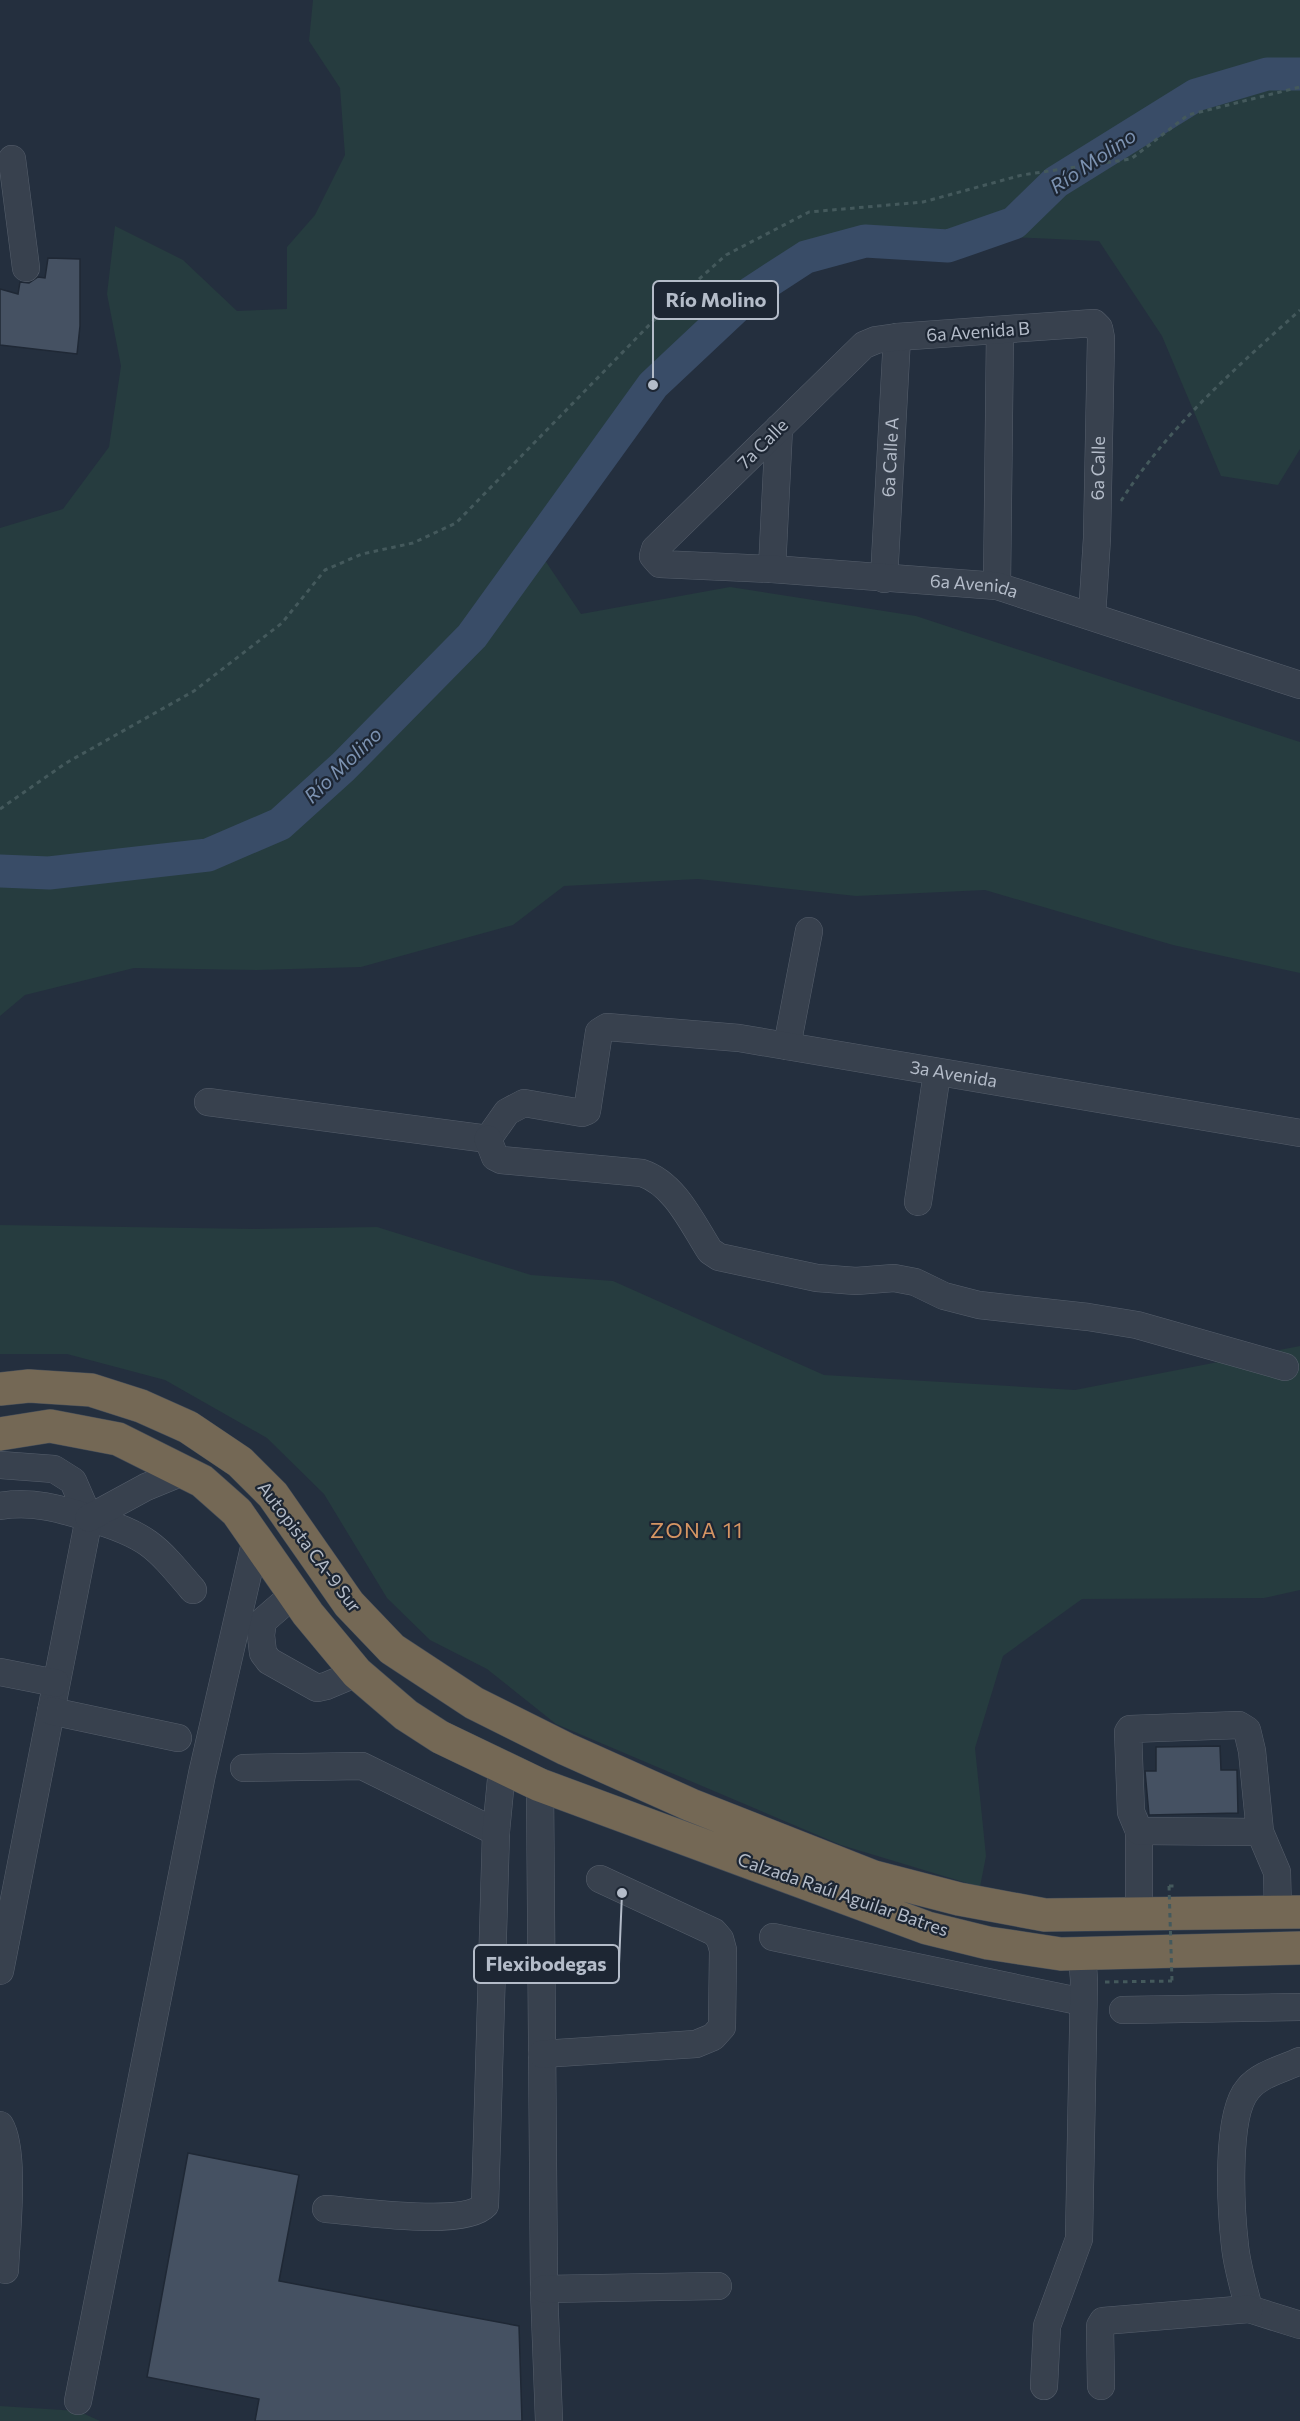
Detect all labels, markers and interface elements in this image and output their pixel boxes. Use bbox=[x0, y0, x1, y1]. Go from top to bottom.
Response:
water label: Río Molino bbox=[1045, 123, 1140, 198]
callout: Río Molino bbox=[653, 281, 778, 319]
text: Río Molino bbox=[666, 287, 766, 311]
street label: 6a Avenida B bbox=[925, 316, 1030, 346]
street label: 7a Calle bbox=[732, 413, 792, 473]
street label: 6a Calle A bbox=[876, 417, 903, 498]
street label: 6a Calle bbox=[1086, 436, 1109, 500]
street label: 6a Avenida bbox=[929, 569, 1021, 602]
water label: Río Molino bbox=[298, 721, 386, 807]
street label: 3a Avenida bbox=[909, 1055, 999, 1092]
street label: Autopista CA-9 Sur bbox=[253, 1477, 366, 1616]
district label: ZONA 11 bbox=[650, 1517, 744, 1542]
street label: Calzada Raúl Aguilar Batres bbox=[735, 1848, 952, 1941]
callout: Flexibodegas bbox=[474, 1945, 619, 1983]
text: Flexibodegas bbox=[485, 1951, 607, 1975]

